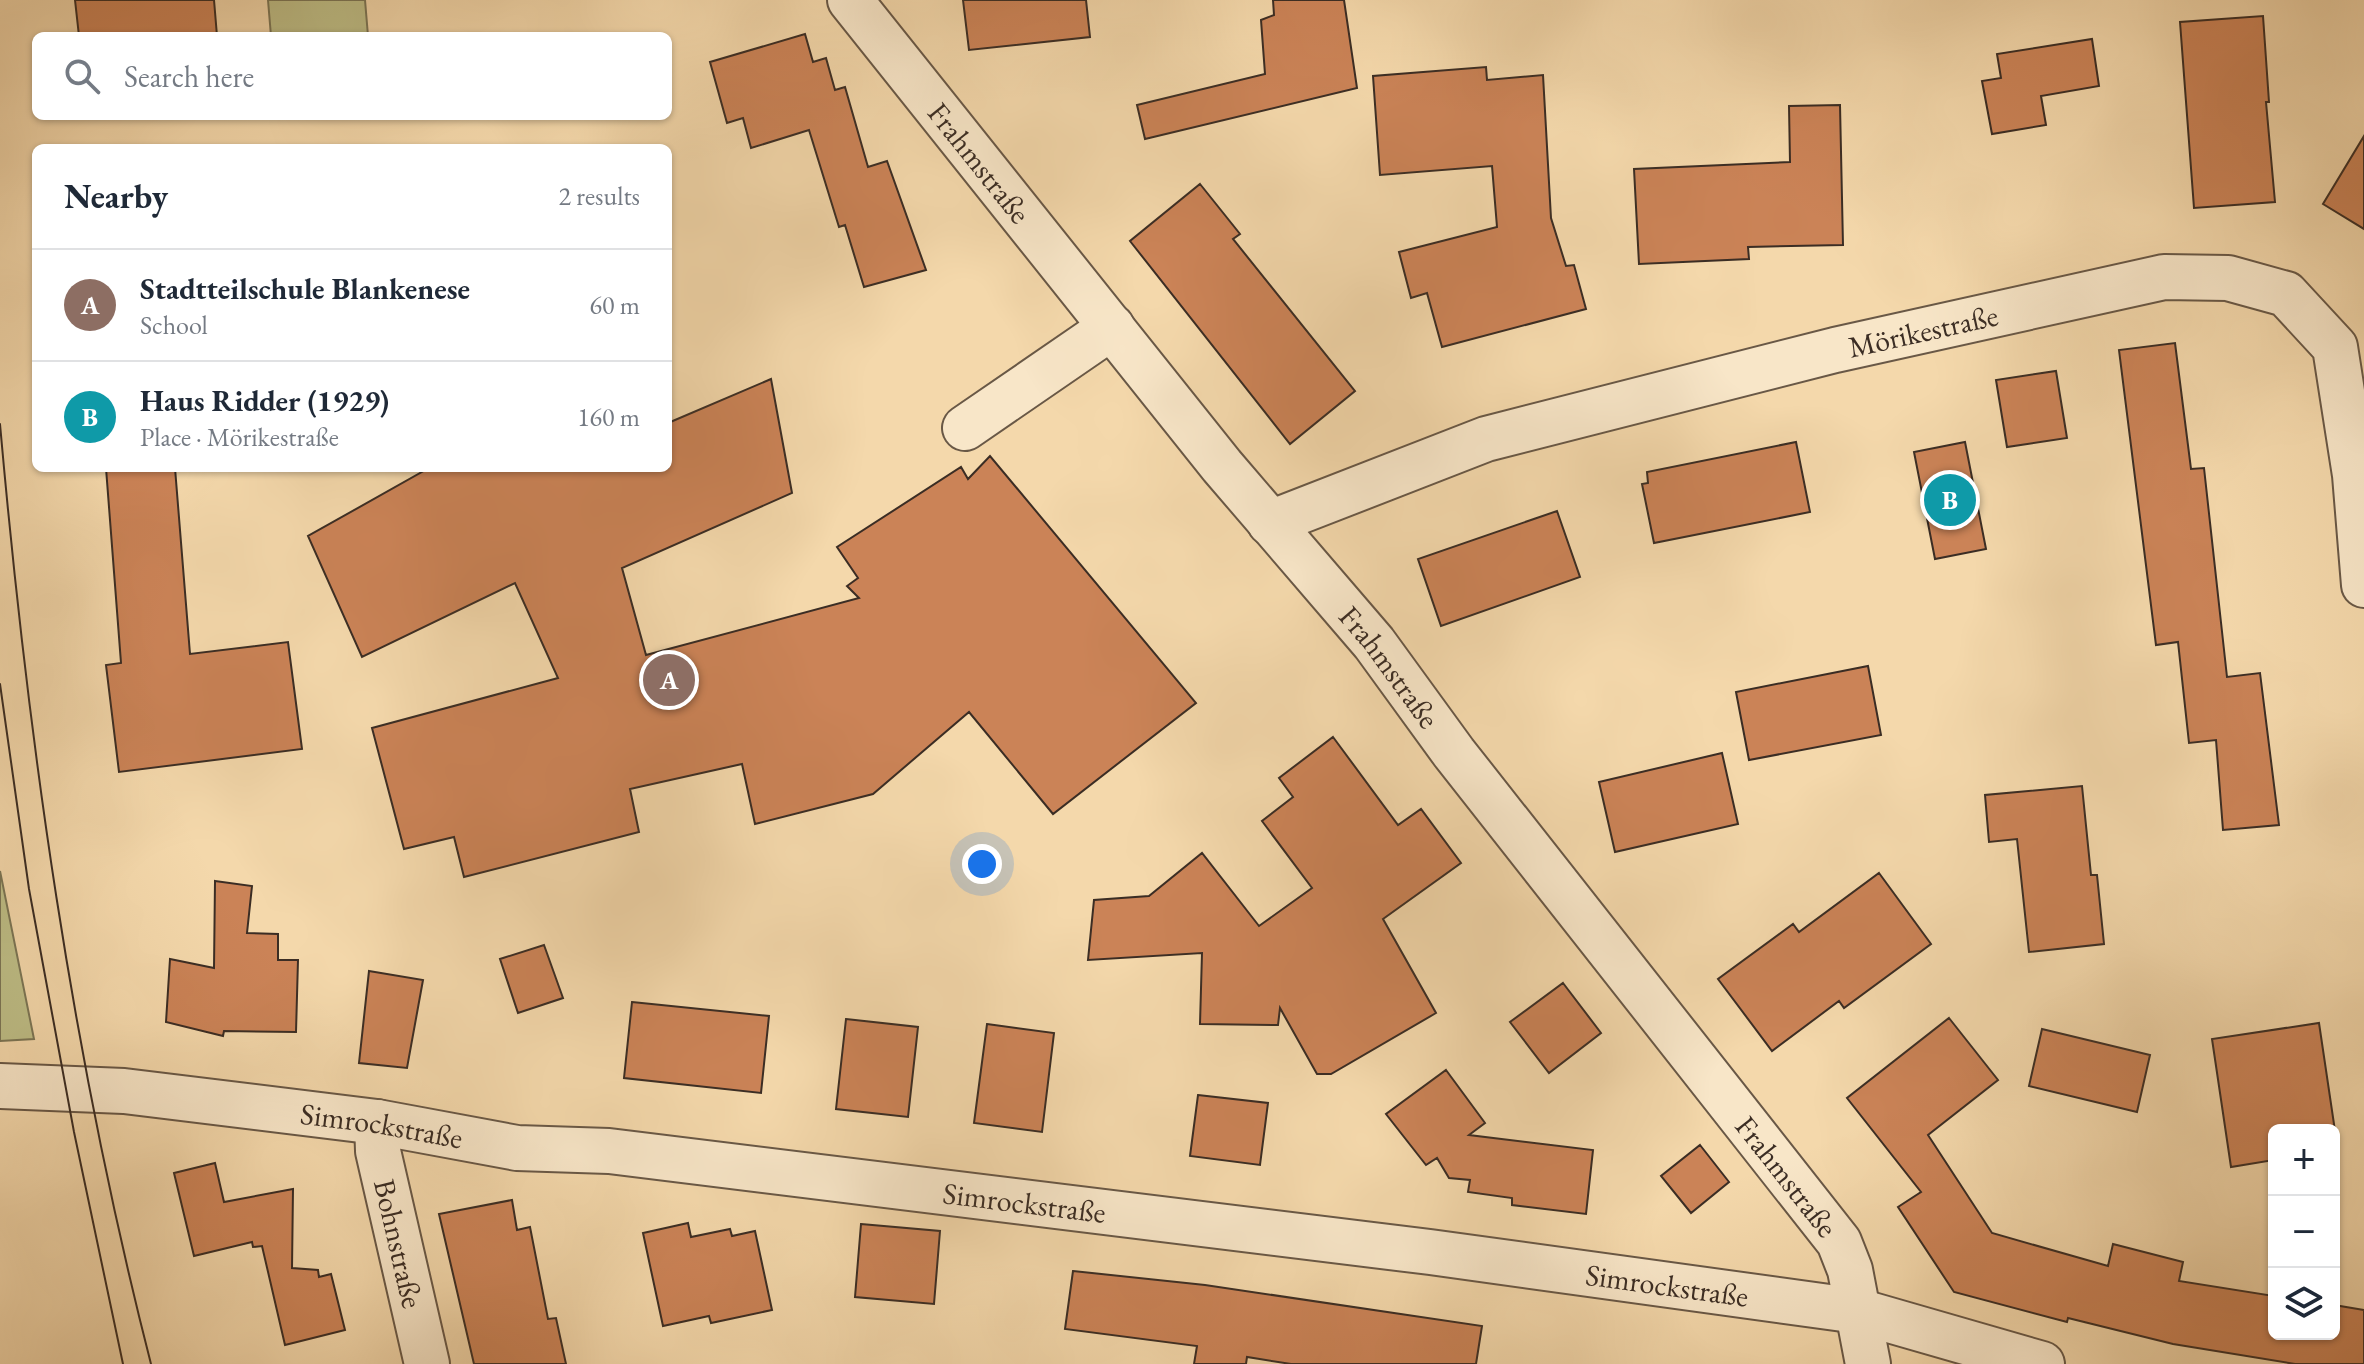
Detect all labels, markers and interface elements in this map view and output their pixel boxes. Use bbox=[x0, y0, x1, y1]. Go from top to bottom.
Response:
search box bbox=[32, 32, 672, 120]
icon: search bbox=[60, 54, 104, 98]
text: Search here bbox=[124, 57, 254, 96]
street label: Frahmstraße bbox=[920, 94, 1040, 231]
text: Nearby bbox=[64, 174, 168, 218]
text: 2 results bbox=[559, 179, 640, 213]
text: Stadtteilschule Blankenese bbox=[140, 269, 470, 308]
text: A bbox=[81, 288, 99, 322]
text: 60 m bbox=[590, 288, 640, 322]
street label: Mörikestraße bbox=[1844, 295, 2002, 366]
text: School bbox=[140, 308, 208, 342]
text: Haus Ridder (1929) bbox=[140, 381, 389, 420]
text: B bbox=[82, 400, 98, 434]
text: 160 m bbox=[577, 400, 640, 434]
text: Place · Mörikestraße bbox=[140, 420, 339, 454]
pin: B bbox=[1924, 470, 1976, 530]
street label: Frahmstraße bbox=[1331, 597, 1449, 736]
pin: A bbox=[643, 650, 695, 710]
your location bbox=[962, 844, 1002, 884]
street label: Simrockstraße bbox=[298, 1093, 466, 1157]
street label: Frahmstraße bbox=[1727, 1107, 1847, 1245]
map controls bbox=[2268, 1124, 2340, 1340]
button: + bbox=[2268, 1124, 2340, 1196]
street label: Simrockstraße bbox=[941, 1173, 1108, 1231]
street label: Bohnstraße bbox=[366, 1175, 433, 1312]
button: − bbox=[2268, 1196, 2340, 1268]
street label: Simrockstraße bbox=[1583, 1254, 1751, 1315]
button: layers bbox=[2268, 1268, 2340, 1340]

